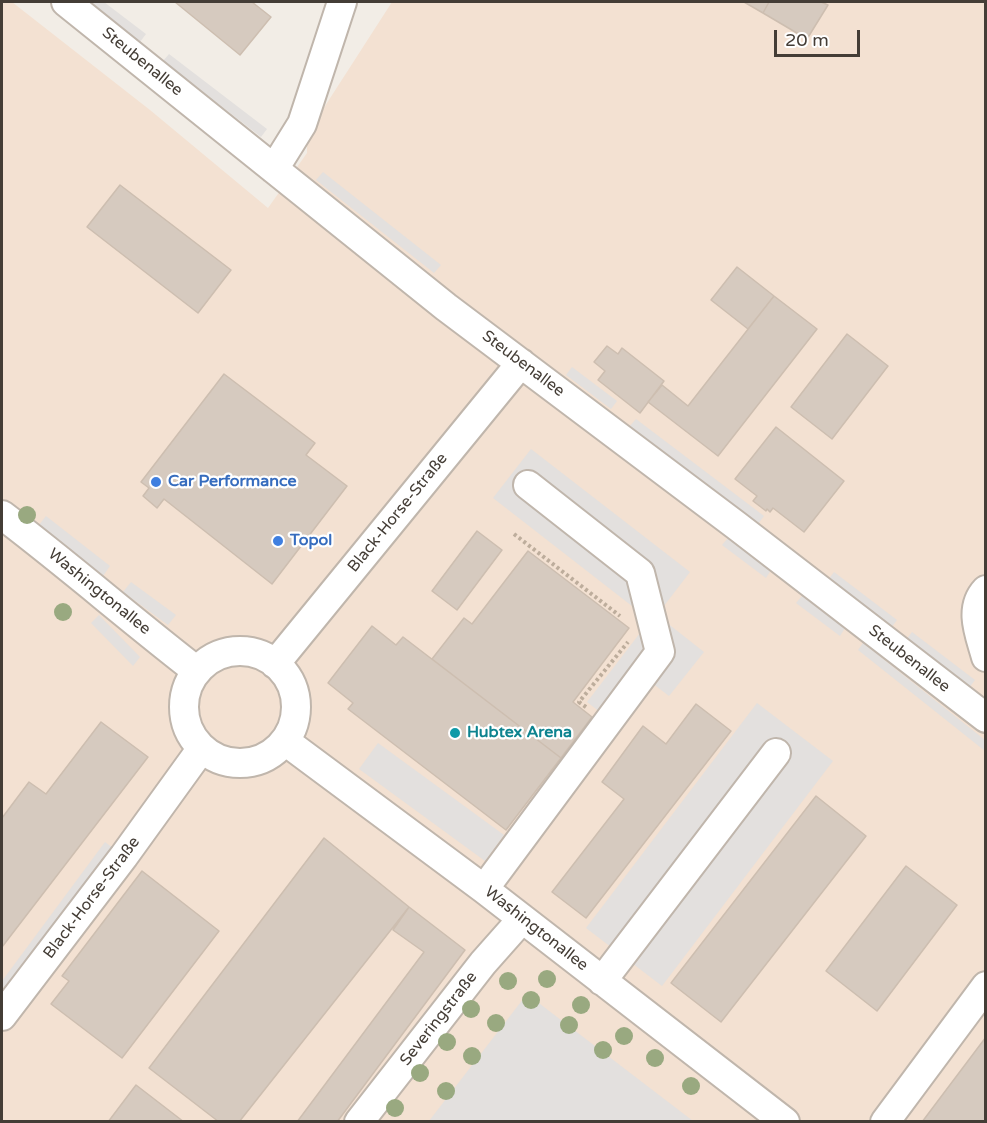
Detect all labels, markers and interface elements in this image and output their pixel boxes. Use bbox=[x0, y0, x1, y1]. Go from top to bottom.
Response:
scale bar bbox=[777, 18, 862, 56]
street label: Steubenallee bbox=[98, 24, 186, 100]
text: 20 m bbox=[785, 29, 829, 51]
street label: Steubenallee bbox=[478, 327, 568, 401]
street label: Black-Horse-Straße bbox=[344, 449, 452, 577]
place label: Car Performance bbox=[168, 472, 297, 492]
marker: Car Performance bbox=[149, 475, 163, 489]
place label: Topol bbox=[290, 531, 332, 551]
marker: Topol bbox=[271, 534, 285, 548]
street label: Washingtonallee bbox=[44, 545, 154, 639]
street label: Steubenallee bbox=[864, 621, 954, 697]
place label: Hubtex Arena bbox=[467, 723, 572, 743]
marker: Hubtex Arena bbox=[448, 726, 462, 740]
street label: Black-Horse-Straße bbox=[40, 833, 144, 963]
street label: Washingtonallee bbox=[480, 883, 592, 975]
street label: Severingstraße bbox=[396, 968, 482, 1070]

